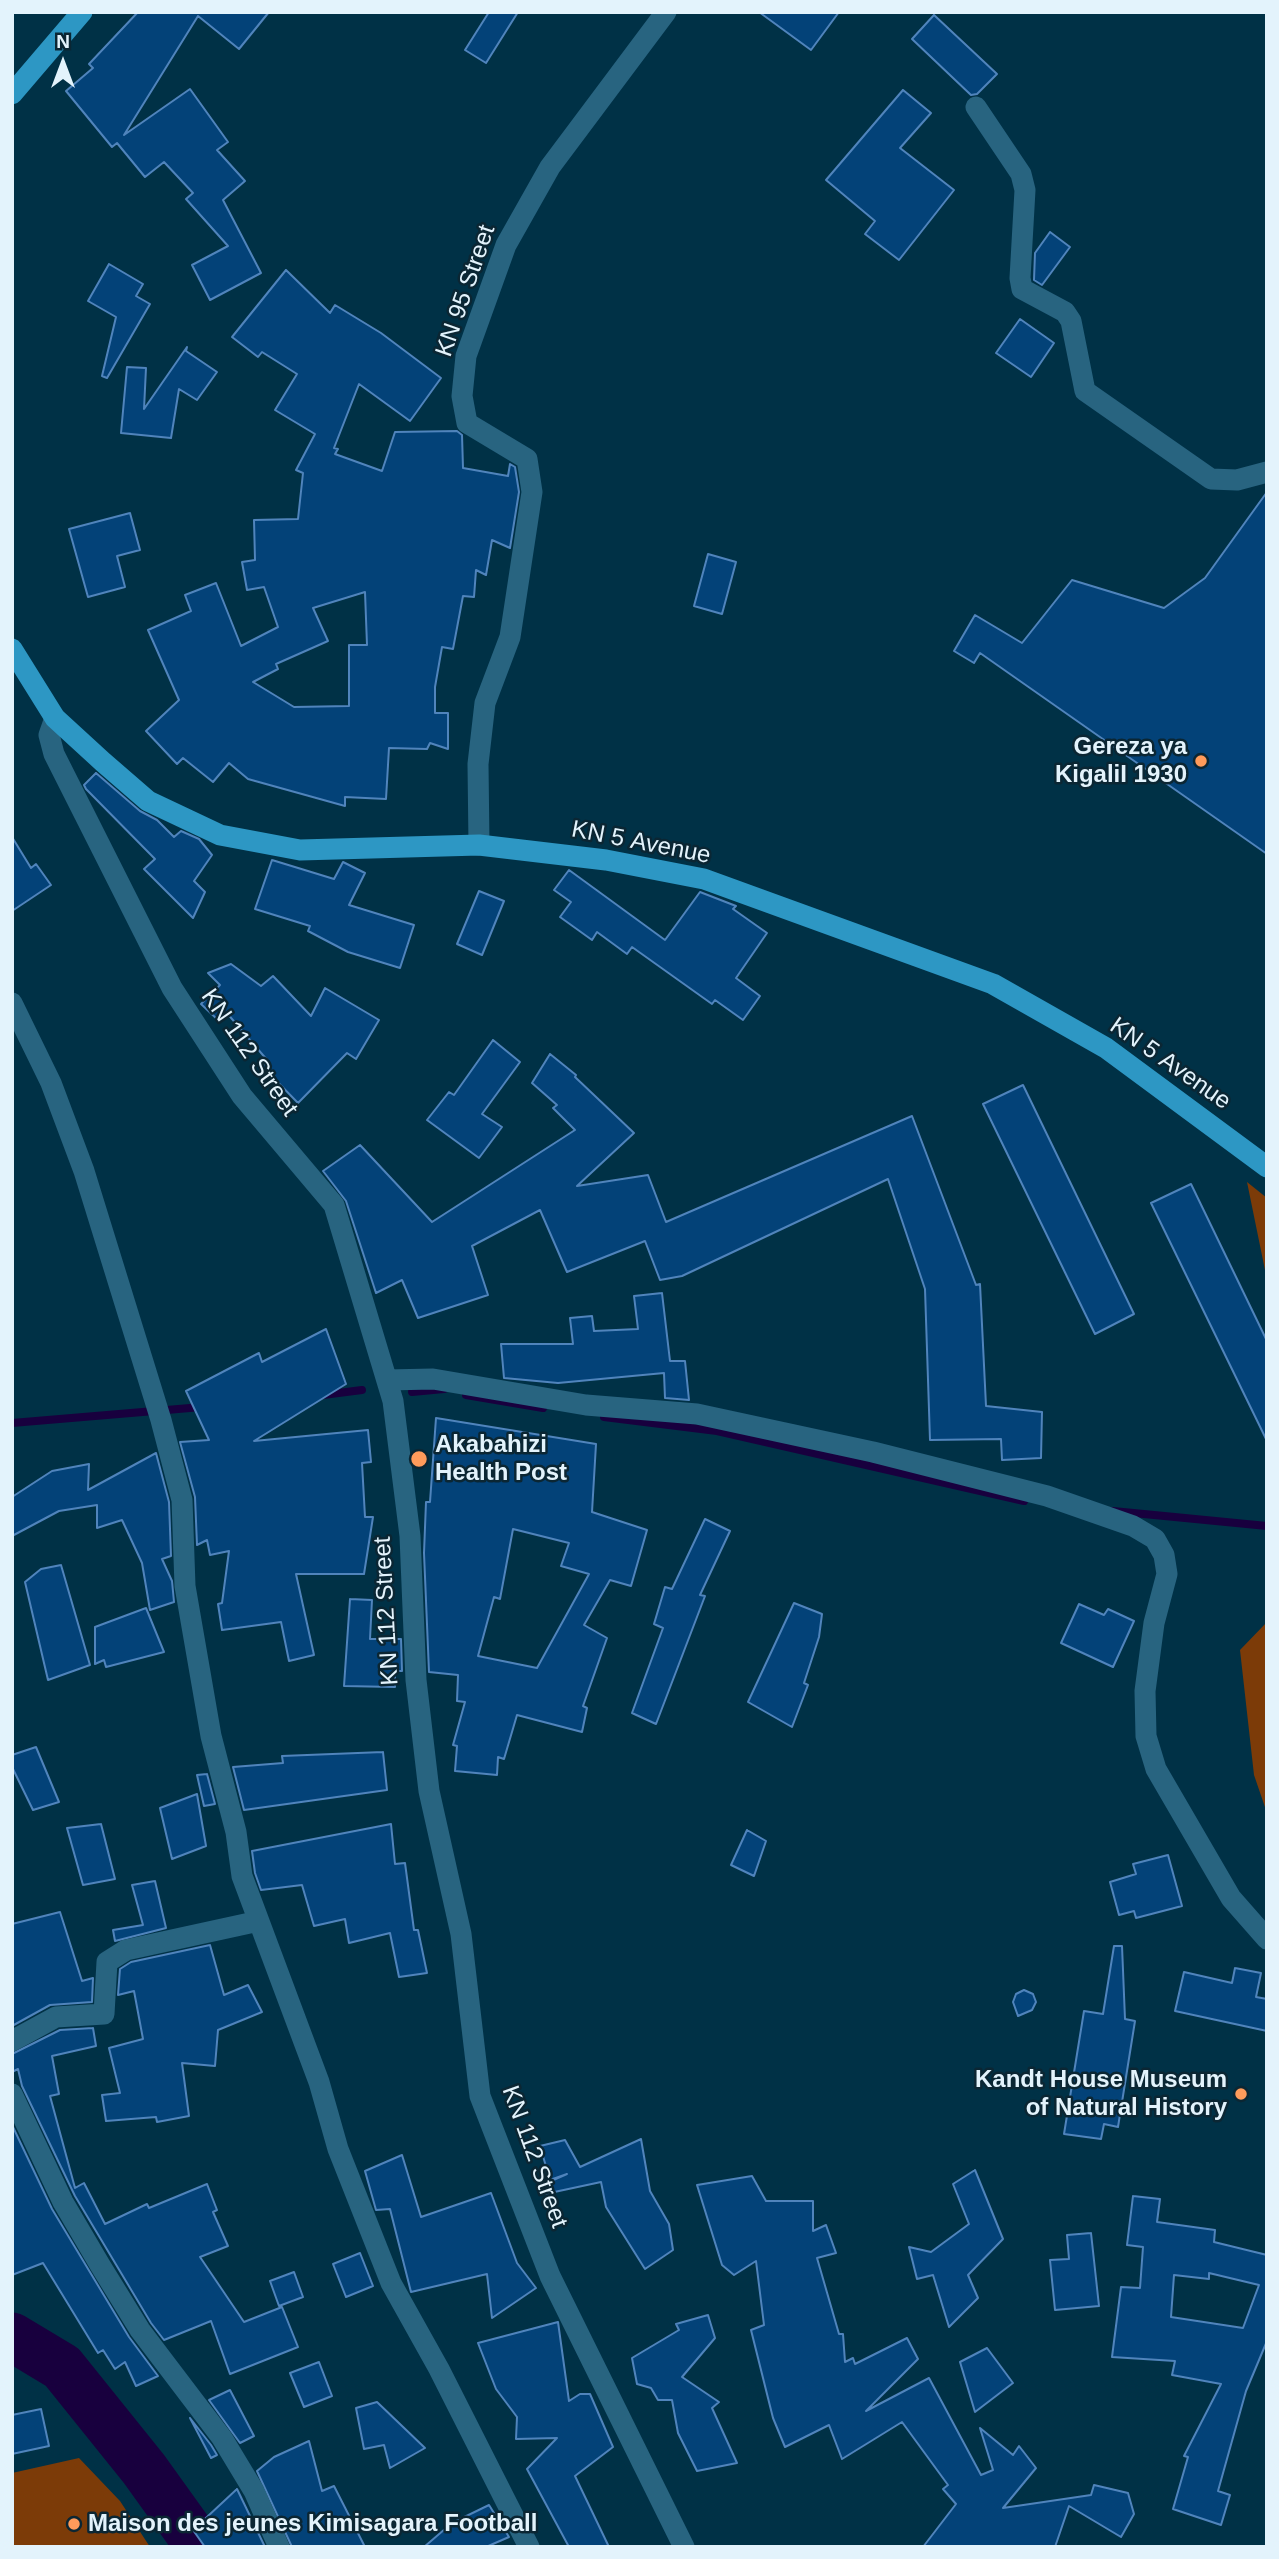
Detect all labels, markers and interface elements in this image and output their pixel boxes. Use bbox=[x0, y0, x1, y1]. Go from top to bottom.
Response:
north arrow bbox=[28, 28, 98, 98]
text: N bbox=[56, 31, 70, 52]
street label: KN 95 Street bbox=[430, 221, 502, 361]
place label: Gereza ya KigaliI 1930 bbox=[1055, 733, 1187, 789]
marker: Gereza ya KigaliI 1930 bbox=[1193, 753, 1209, 769]
street label: KN 5 Avenue bbox=[569, 815, 713, 871]
street label: KN 112 Street bbox=[194, 984, 304, 1122]
street label: KN 5 Avenue bbox=[1104, 1012, 1236, 1116]
place label: Akabahizi Health Post bbox=[435, 1431, 567, 1487]
marker: Akabahizi Health Post bbox=[409, 1449, 429, 1469]
street label: KN 112 Street bbox=[369, 1536, 405, 1686]
place label: Kandt House Museum of Natural History bbox=[975, 2066, 1227, 2122]
street label: KN 112 Street bbox=[495, 2082, 573, 2232]
marker: Kandt House Museum of Natural History bbox=[1233, 2086, 1249, 2102]
place label: Maison des jeunes Kimisagara Football bbox=[88, 2510, 537, 2538]
marker: Maison des jeunes Kimisagara Football bbox=[66, 2516, 82, 2532]

